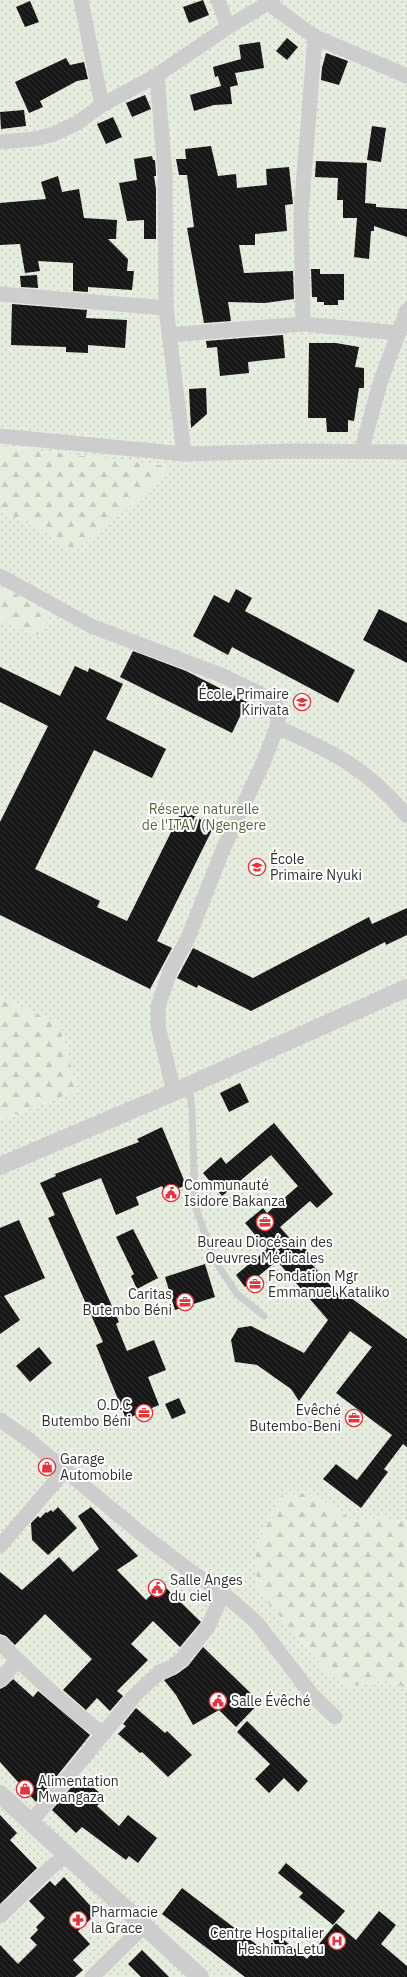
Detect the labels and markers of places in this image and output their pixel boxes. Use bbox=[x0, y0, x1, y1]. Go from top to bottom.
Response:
place label: École Primaire Kirivata bbox=[198, 684, 290, 719]
school or university icon: École Primaire Kirivata bbox=[292, 692, 312, 712]
place label: École Primaire Nyuki bbox=[270, 849, 362, 884]
school or university icon: École Primaire Nyuki bbox=[247, 857, 267, 877]
place label: Communauté Isidore Bakanza bbox=[184, 1176, 286, 1210]
public building icon: Communauté Isidore Bakanza bbox=[161, 1183, 181, 1203]
office icon: Bureau Diocésain des Oeuvres Médicales bbox=[255, 1212, 275, 1232]
place label: Bureau Diocésain des Oeuvres Médicales bbox=[197, 1233, 333, 1267]
place label: Fondation Mgr Emmanuel Kataliko bbox=[268, 1267, 390, 1301]
office icon: Fondation Mgr Emmanuel Kataliko bbox=[245, 1274, 265, 1294]
place label: Caritas Butembo Béni bbox=[83, 1285, 172, 1319]
office icon: Caritas Butembo Béni bbox=[175, 1292, 195, 1312]
place label: O.D.C Butembo Béni bbox=[42, 1396, 131, 1430]
place label: Evêché Butembo-Beni bbox=[249, 1401, 341, 1435]
office icon: O.D.C Butembo Béni bbox=[134, 1403, 154, 1423]
office icon: Evêché Butembo-Beni bbox=[344, 1408, 364, 1428]
place label: Garage Automobile bbox=[60, 1450, 133, 1484]
shop icon: Garage Automobile bbox=[37, 1457, 57, 1477]
place label: Salle Anges du ciel bbox=[170, 1571, 243, 1605]
public building icon: Salle Anges du ciel bbox=[147, 1578, 167, 1598]
public building icon: Salle Évêché bbox=[208, 1691, 228, 1711]
place label: Salle Évêché bbox=[231, 1691, 311, 1710]
place label: Alimentation Mwangaza bbox=[38, 1772, 119, 1806]
shop icon: Alimentation Mwangaza bbox=[15, 1779, 35, 1799]
place label: Pharmacie la Grace bbox=[91, 1903, 158, 1937]
pharmacy icon: Pharmacie la Grace bbox=[68, 1910, 88, 1930]
place label: Centre Hospitalier Heshima Letu bbox=[210, 1924, 324, 1958]
hospital icon: Centre Hospitalier Heshima Letu bbox=[327, 1931, 347, 1951]

